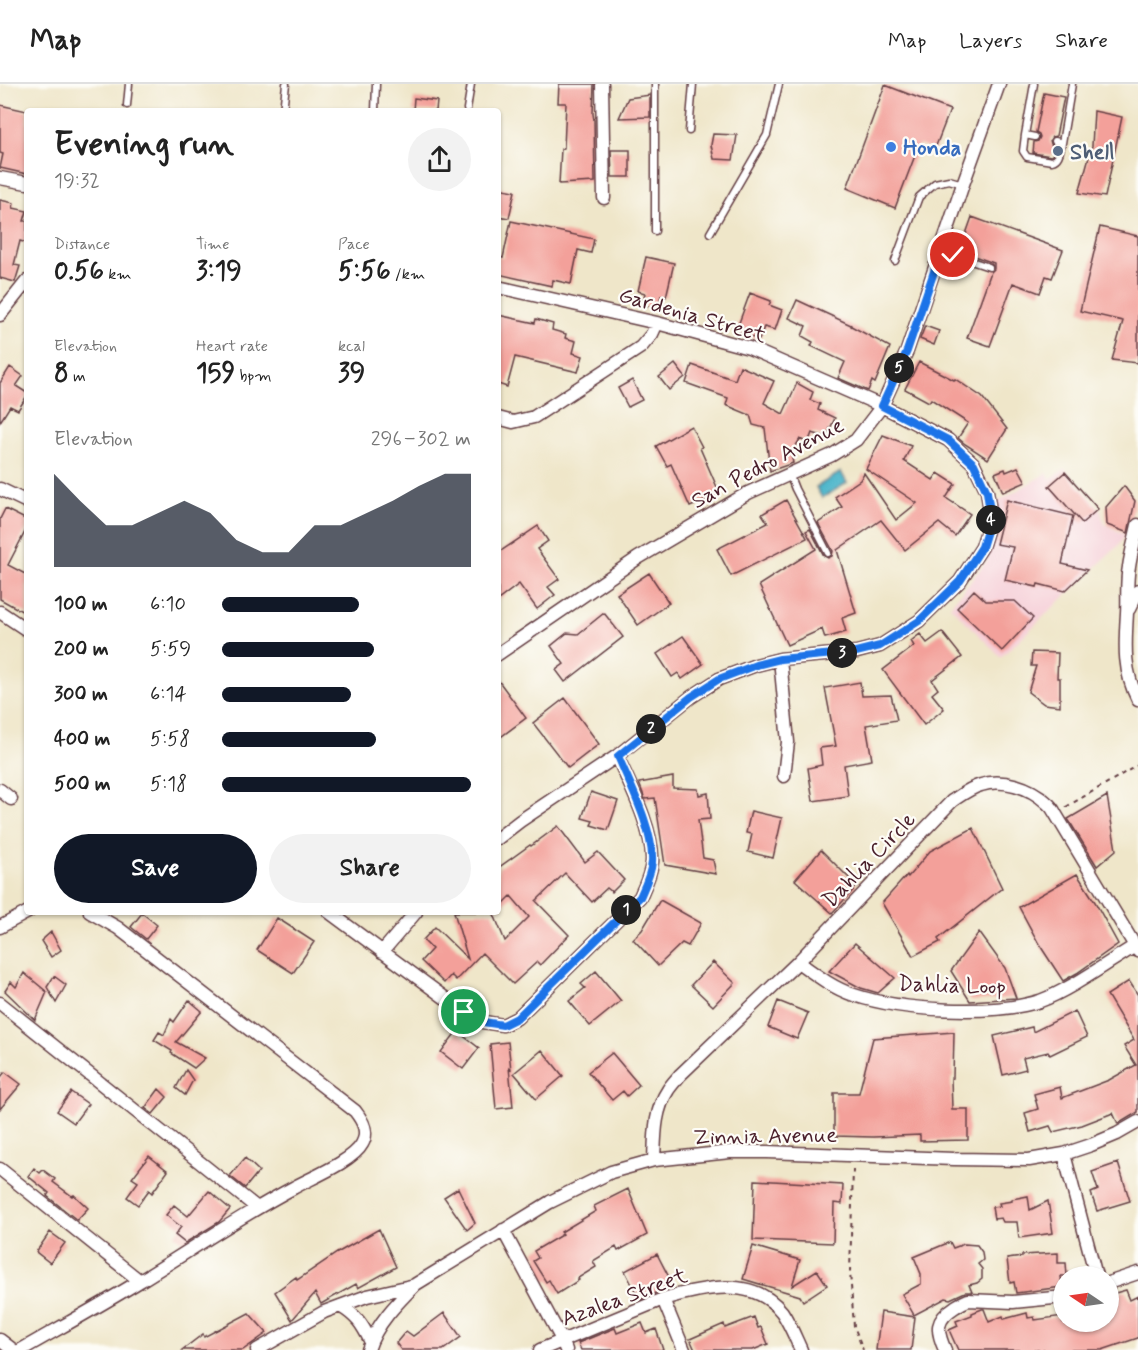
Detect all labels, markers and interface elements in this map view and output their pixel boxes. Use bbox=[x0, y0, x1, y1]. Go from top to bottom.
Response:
text: Map bbox=[30, 23, 81, 60]
text: Map bbox=[888, 27, 926, 55]
text: Layers bbox=[959, 27, 1022, 55]
text: Share bbox=[1055, 27, 1108, 55]
text: Evening run bbox=[54, 123, 234, 167]
button: share bbox=[408, 128, 471, 191]
place label: Honda bbox=[903, 135, 962, 163]
place label: Shell bbox=[1070, 139, 1114, 167]
marker: Honda bbox=[884, 140, 898, 154]
marker: Shell bbox=[1051, 144, 1065, 158]
text: 19:32 bbox=[54, 168, 100, 195]
pin bbox=[927, 229, 978, 280]
text: Distance bbox=[54, 234, 110, 255]
text: Time bbox=[196, 234, 230, 255]
text: Pace bbox=[338, 234, 370, 255]
icon: check bbox=[936, 238, 969, 271]
text: 0.56 bbox=[54, 255, 104, 289]
text: 3:19 bbox=[196, 255, 242, 289]
text: 5:56 bbox=[338, 255, 391, 289]
text: km bbox=[104, 264, 132, 285]
text: /km bbox=[391, 264, 425, 285]
street label: Gardenia Street bbox=[615, 281, 770, 350]
text: Elevation bbox=[54, 336, 117, 357]
text: Heart rate bbox=[196, 336, 268, 357]
text: kcal bbox=[338, 336, 365, 357]
pin: 5 bbox=[884, 353, 914, 383]
text: 8 bbox=[54, 357, 69, 391]
text: 159 bbox=[196, 357, 235, 391]
text: 39 bbox=[338, 357, 365, 391]
text: 5 bbox=[894, 357, 904, 378]
text: m bbox=[69, 366, 86, 387]
text: bpm bbox=[235, 366, 272, 387]
street label: San Pedro Avenue bbox=[687, 412, 849, 516]
text: Elevation bbox=[54, 426, 133, 453]
text: 296–302 m bbox=[371, 426, 471, 453]
pin: 4 bbox=[976, 505, 1006, 535]
text: 4 bbox=[986, 509, 996, 530]
text: 100 m bbox=[54, 591, 108, 618]
text: 6:10 bbox=[150, 591, 186, 618]
text: 200 m bbox=[54, 636, 109, 663]
text: 5:59 bbox=[150, 636, 191, 663]
pin: 3 bbox=[827, 638, 857, 668]
text: 3 bbox=[838, 642, 846, 663]
text: 300 m bbox=[54, 681, 108, 708]
text: 6:14 bbox=[150, 681, 187, 708]
pin: 2 bbox=[636, 714, 666, 744]
text: 2 bbox=[647, 718, 655, 739]
text: 400 m bbox=[54, 726, 110, 753]
text: 5:58 bbox=[150, 726, 190, 753]
text: 500 m bbox=[54, 771, 111, 798]
text: 5:18 bbox=[150, 771, 187, 798]
street label: Dahlia Circle bbox=[817, 806, 922, 914]
button: Save bbox=[54, 834, 257, 903]
button: Share bbox=[269, 834, 471, 903]
pin: 1 bbox=[611, 895, 641, 925]
text: 1 bbox=[622, 899, 630, 920]
street label: Dahlia Loop bbox=[897, 970, 1006, 1002]
pin bbox=[438, 986, 489, 1037]
icon: arrive bbox=[447, 995, 480, 1028]
street label: Zinnia Avenue bbox=[693, 1122, 837, 1152]
street label: Azalea Street bbox=[558, 1262, 692, 1334]
north arrow bbox=[1053, 1266, 1119, 1332]
map controls bbox=[1053, 1266, 1119, 1332]

